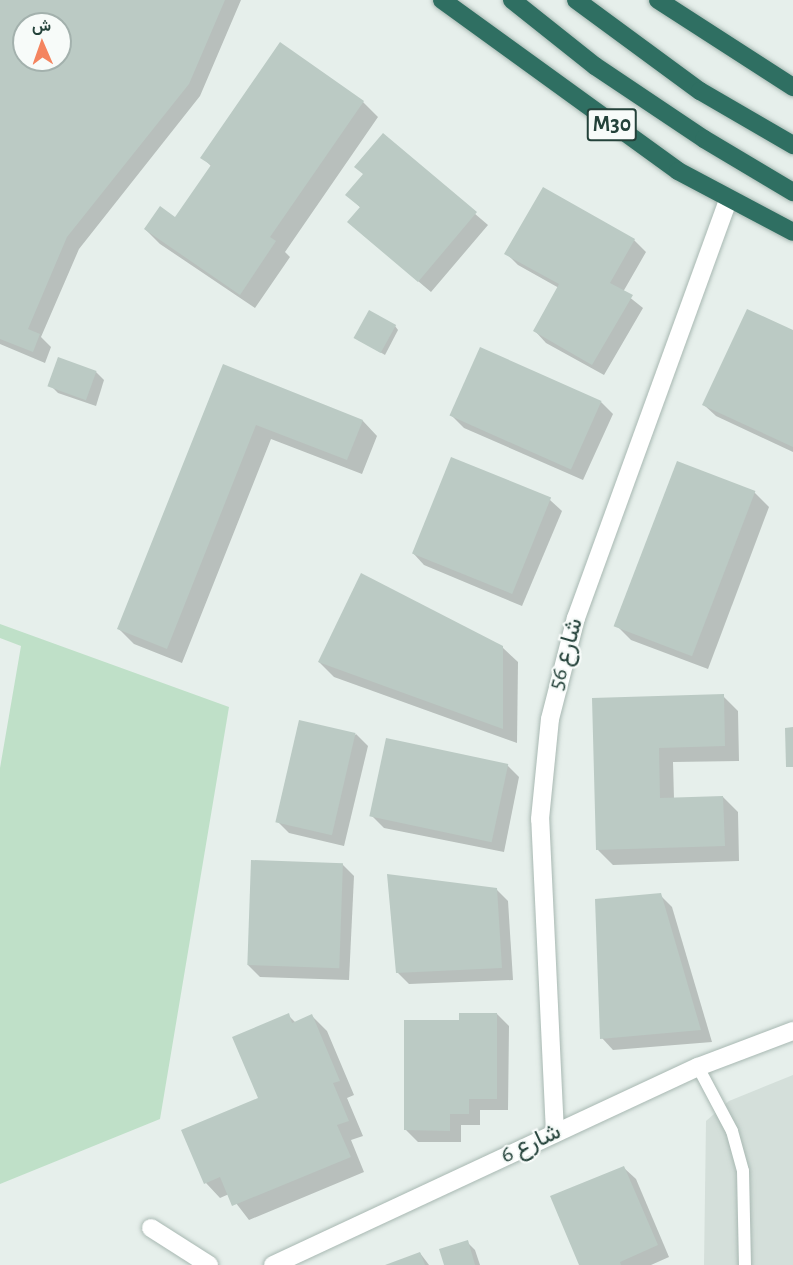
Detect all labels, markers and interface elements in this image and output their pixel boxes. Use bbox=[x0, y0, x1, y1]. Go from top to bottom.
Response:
north arrow bbox=[12, 12, 72, 72]
text: ش bbox=[32, 18, 51, 34]
road number: M30 bbox=[586, 106, 638, 144]
street label: شارع 56 bbox=[542, 615, 590, 693]
street label: شارع 6 bbox=[496, 1118, 566, 1170]

